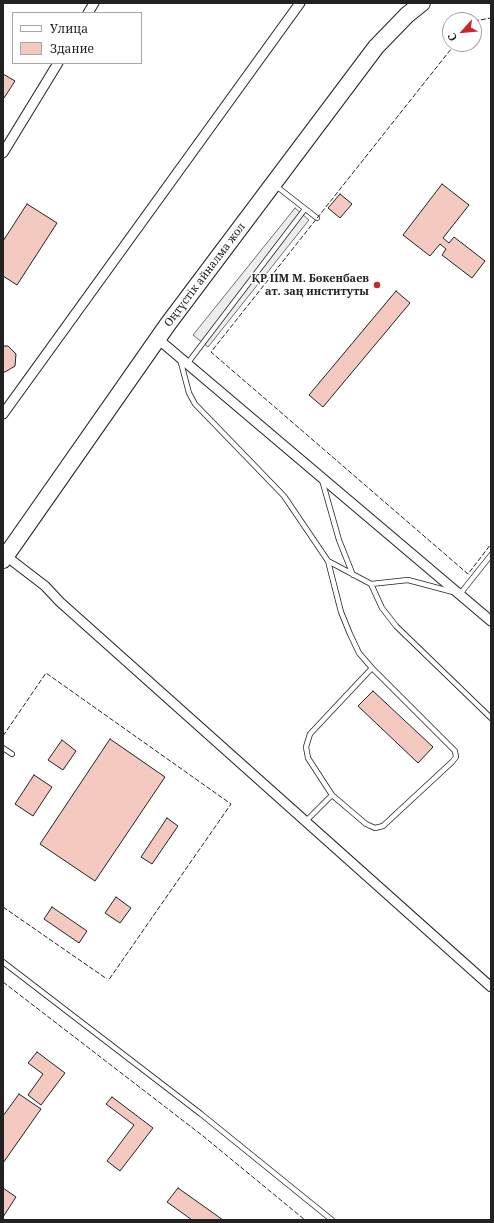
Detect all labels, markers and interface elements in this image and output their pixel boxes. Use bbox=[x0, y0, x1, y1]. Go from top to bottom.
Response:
legend bbox=[12, 12, 142, 64]
north arrow bbox=[442, 12, 482, 52]
text: Улица bbox=[50, 20, 88, 37]
text: С bbox=[443, 31, 460, 44]
text: Здание bbox=[50, 40, 94, 57]
street label: Оңтүстік айналма жол bbox=[162, 221, 248, 329]
place label: ҚР ІІМ М. Бөкенбаев ат. заң институты bbox=[252, 272, 369, 298]
marker: ҚР ІІМ М. Бөкенбаев ат. заң институты bbox=[372, 280, 382, 290]

